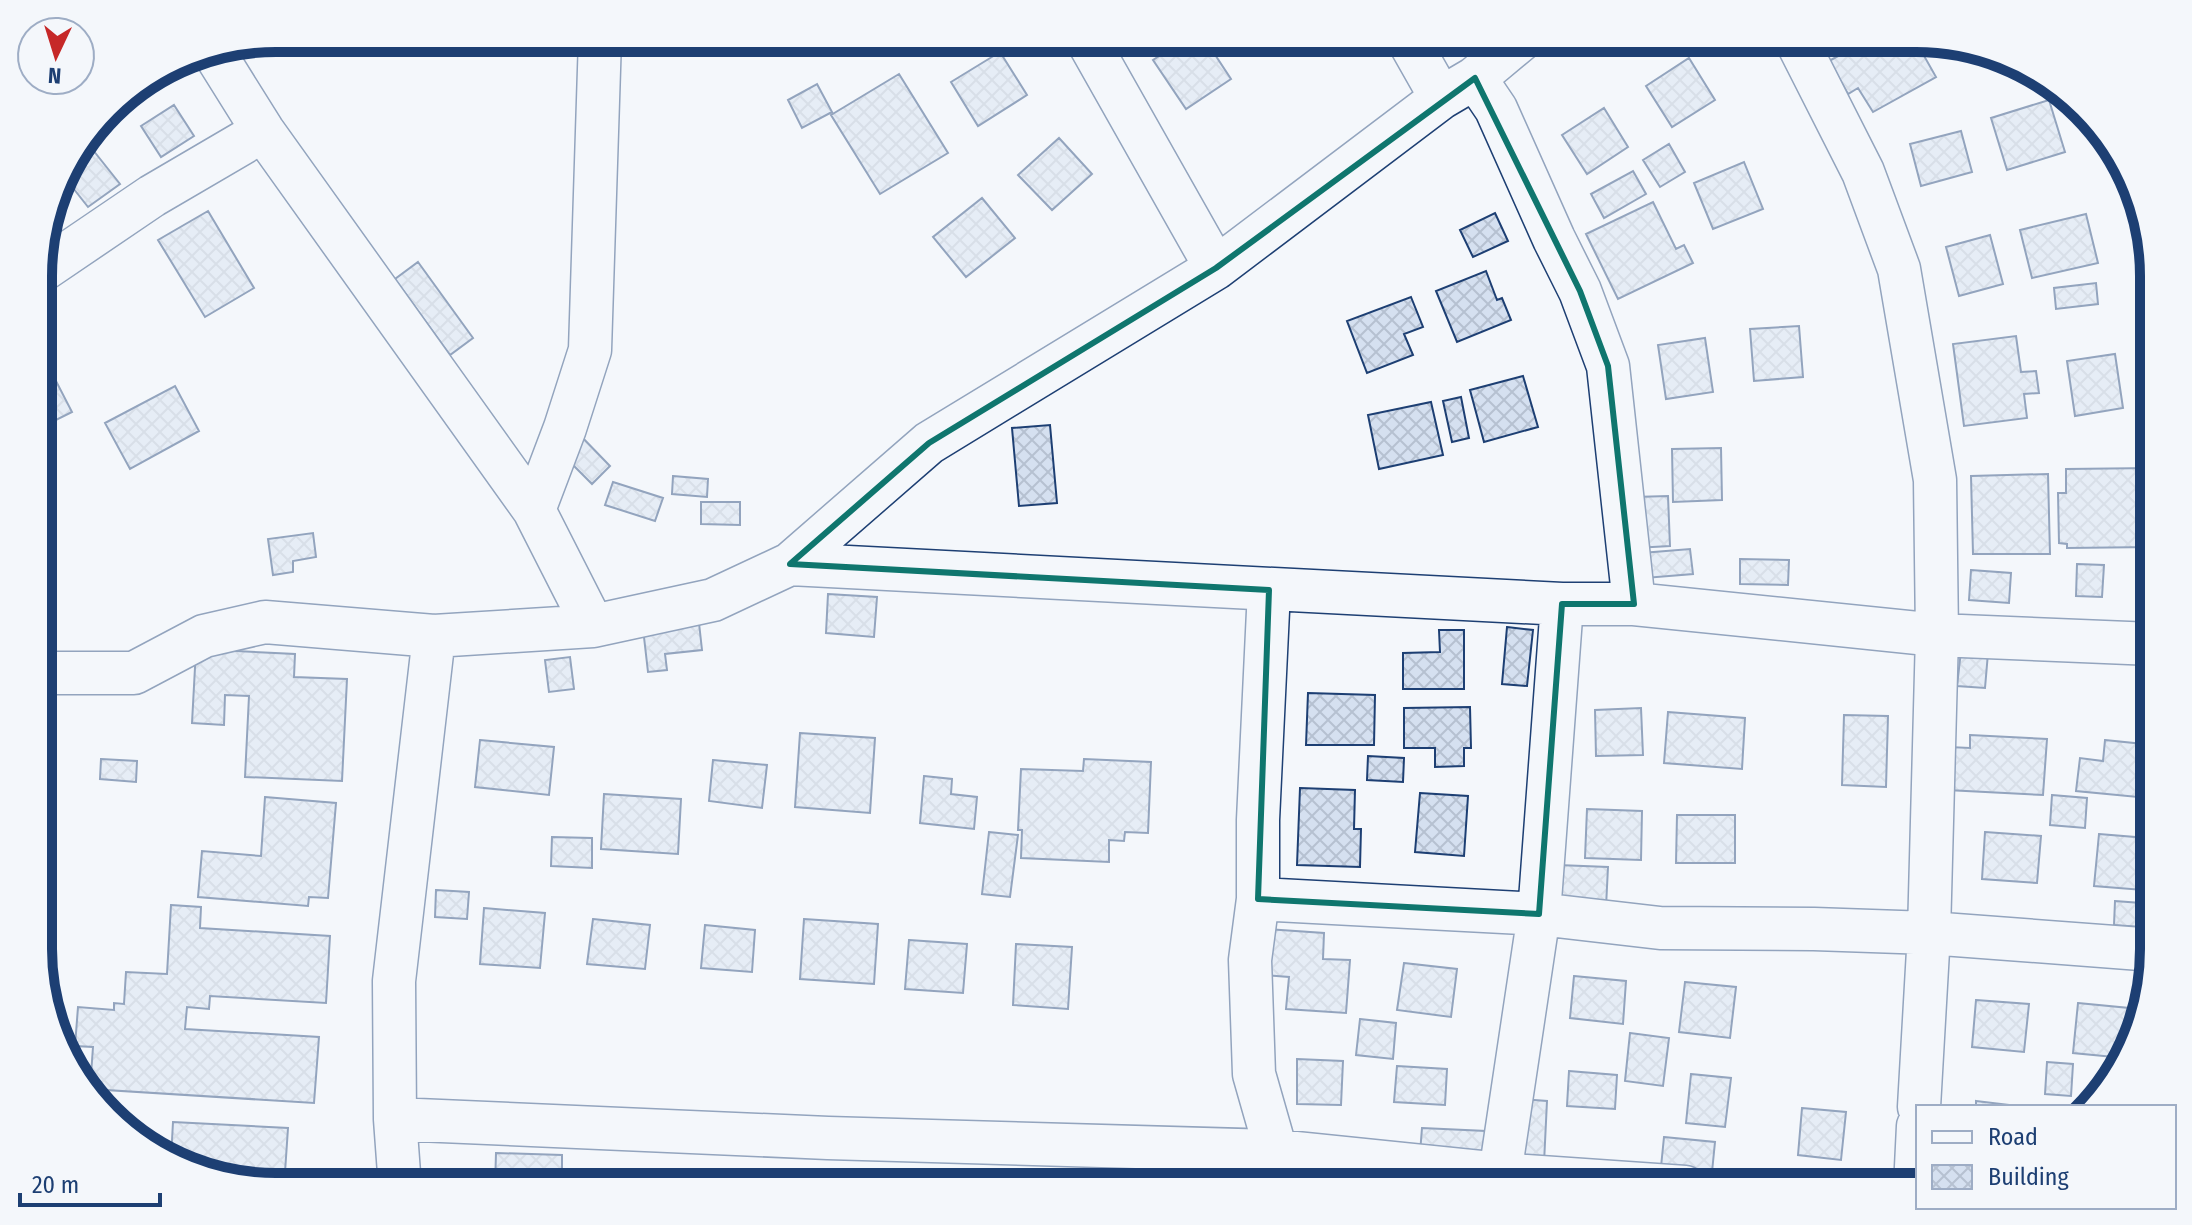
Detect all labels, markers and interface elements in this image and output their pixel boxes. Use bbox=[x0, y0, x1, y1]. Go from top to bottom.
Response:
north arrow bbox=[16, 16, 96, 96]
text: N bbox=[47, 62, 62, 89]
legend bbox=[1916, 1105, 2176, 1209]
text: Road bbox=[1988, 1123, 2038, 1151]
scale bar bbox=[20, 1157, 160, 1207]
text: Building bbox=[1988, 1163, 2070, 1191]
text: 20 m bbox=[32, 1171, 79, 1199]

